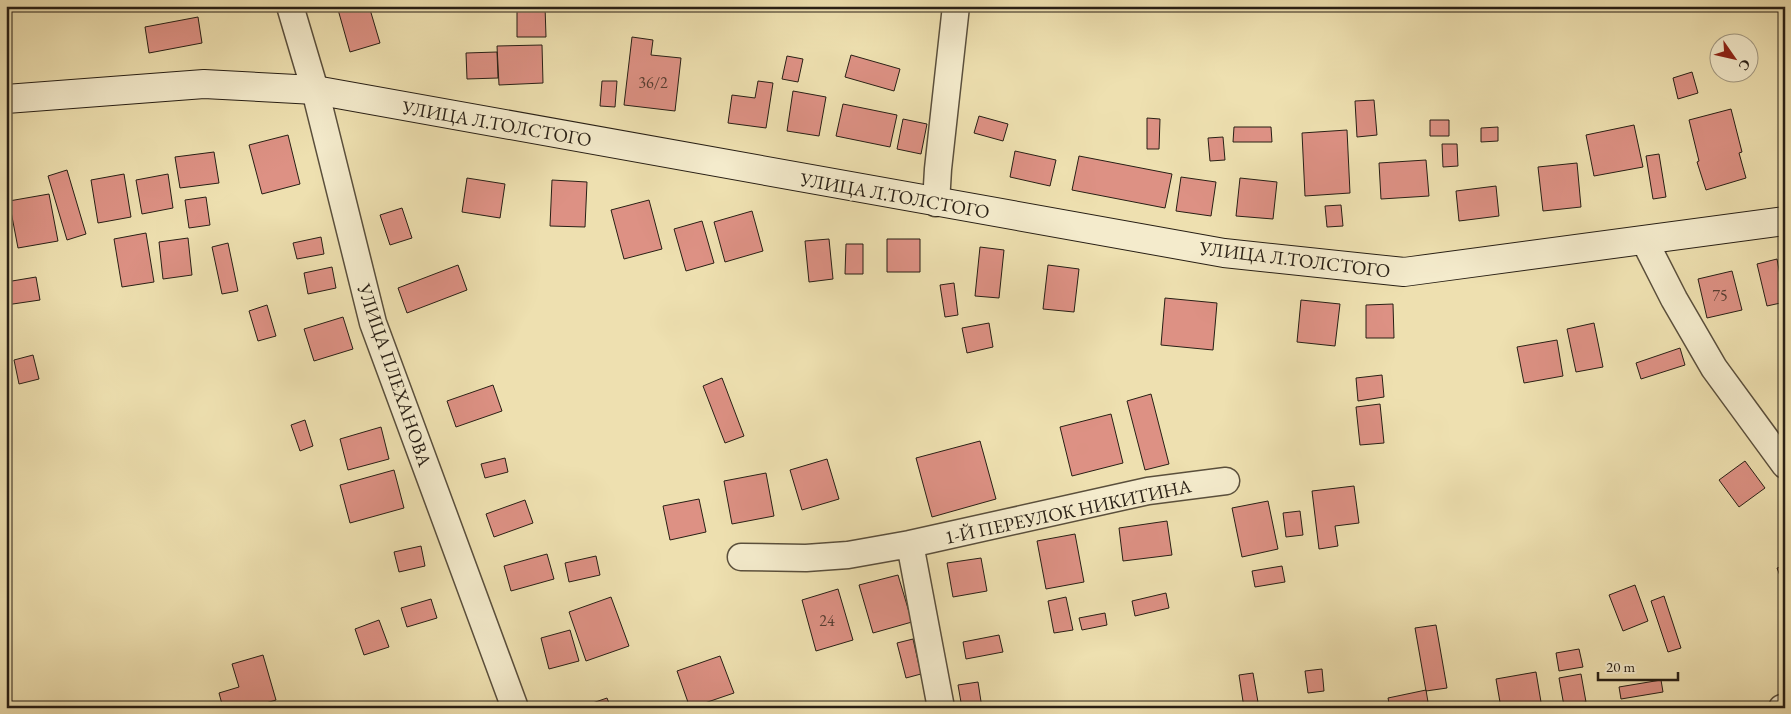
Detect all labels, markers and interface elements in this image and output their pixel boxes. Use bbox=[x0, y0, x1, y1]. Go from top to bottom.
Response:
north arrow bbox=[1708, 32, 1758, 82]
text: С bbox=[1735, 56, 1755, 74]
house number: 36/2 bbox=[638, 72, 668, 93]
street label: УЛИЦА Л.ТОЛСТОГО bbox=[399, 94, 594, 152]
street label: УЛИЦА Л.ТОЛСТОГО bbox=[797, 166, 992, 224]
street label: УЛИЦА Л.ТОЛСТОГО bbox=[1197, 235, 1392, 284]
street label: УЛИЦА ПЛЕХАНОВА bbox=[351, 279, 438, 471]
house number: 75 bbox=[1712, 285, 1728, 306]
street label: 1-Й ПЕРЕУЛОК НИКИТИНА bbox=[943, 473, 1194, 550]
house number: 24 bbox=[819, 610, 835, 631]
scale bar bbox=[1598, 649, 1678, 681]
text: 20 m bbox=[1606, 657, 1635, 676]

